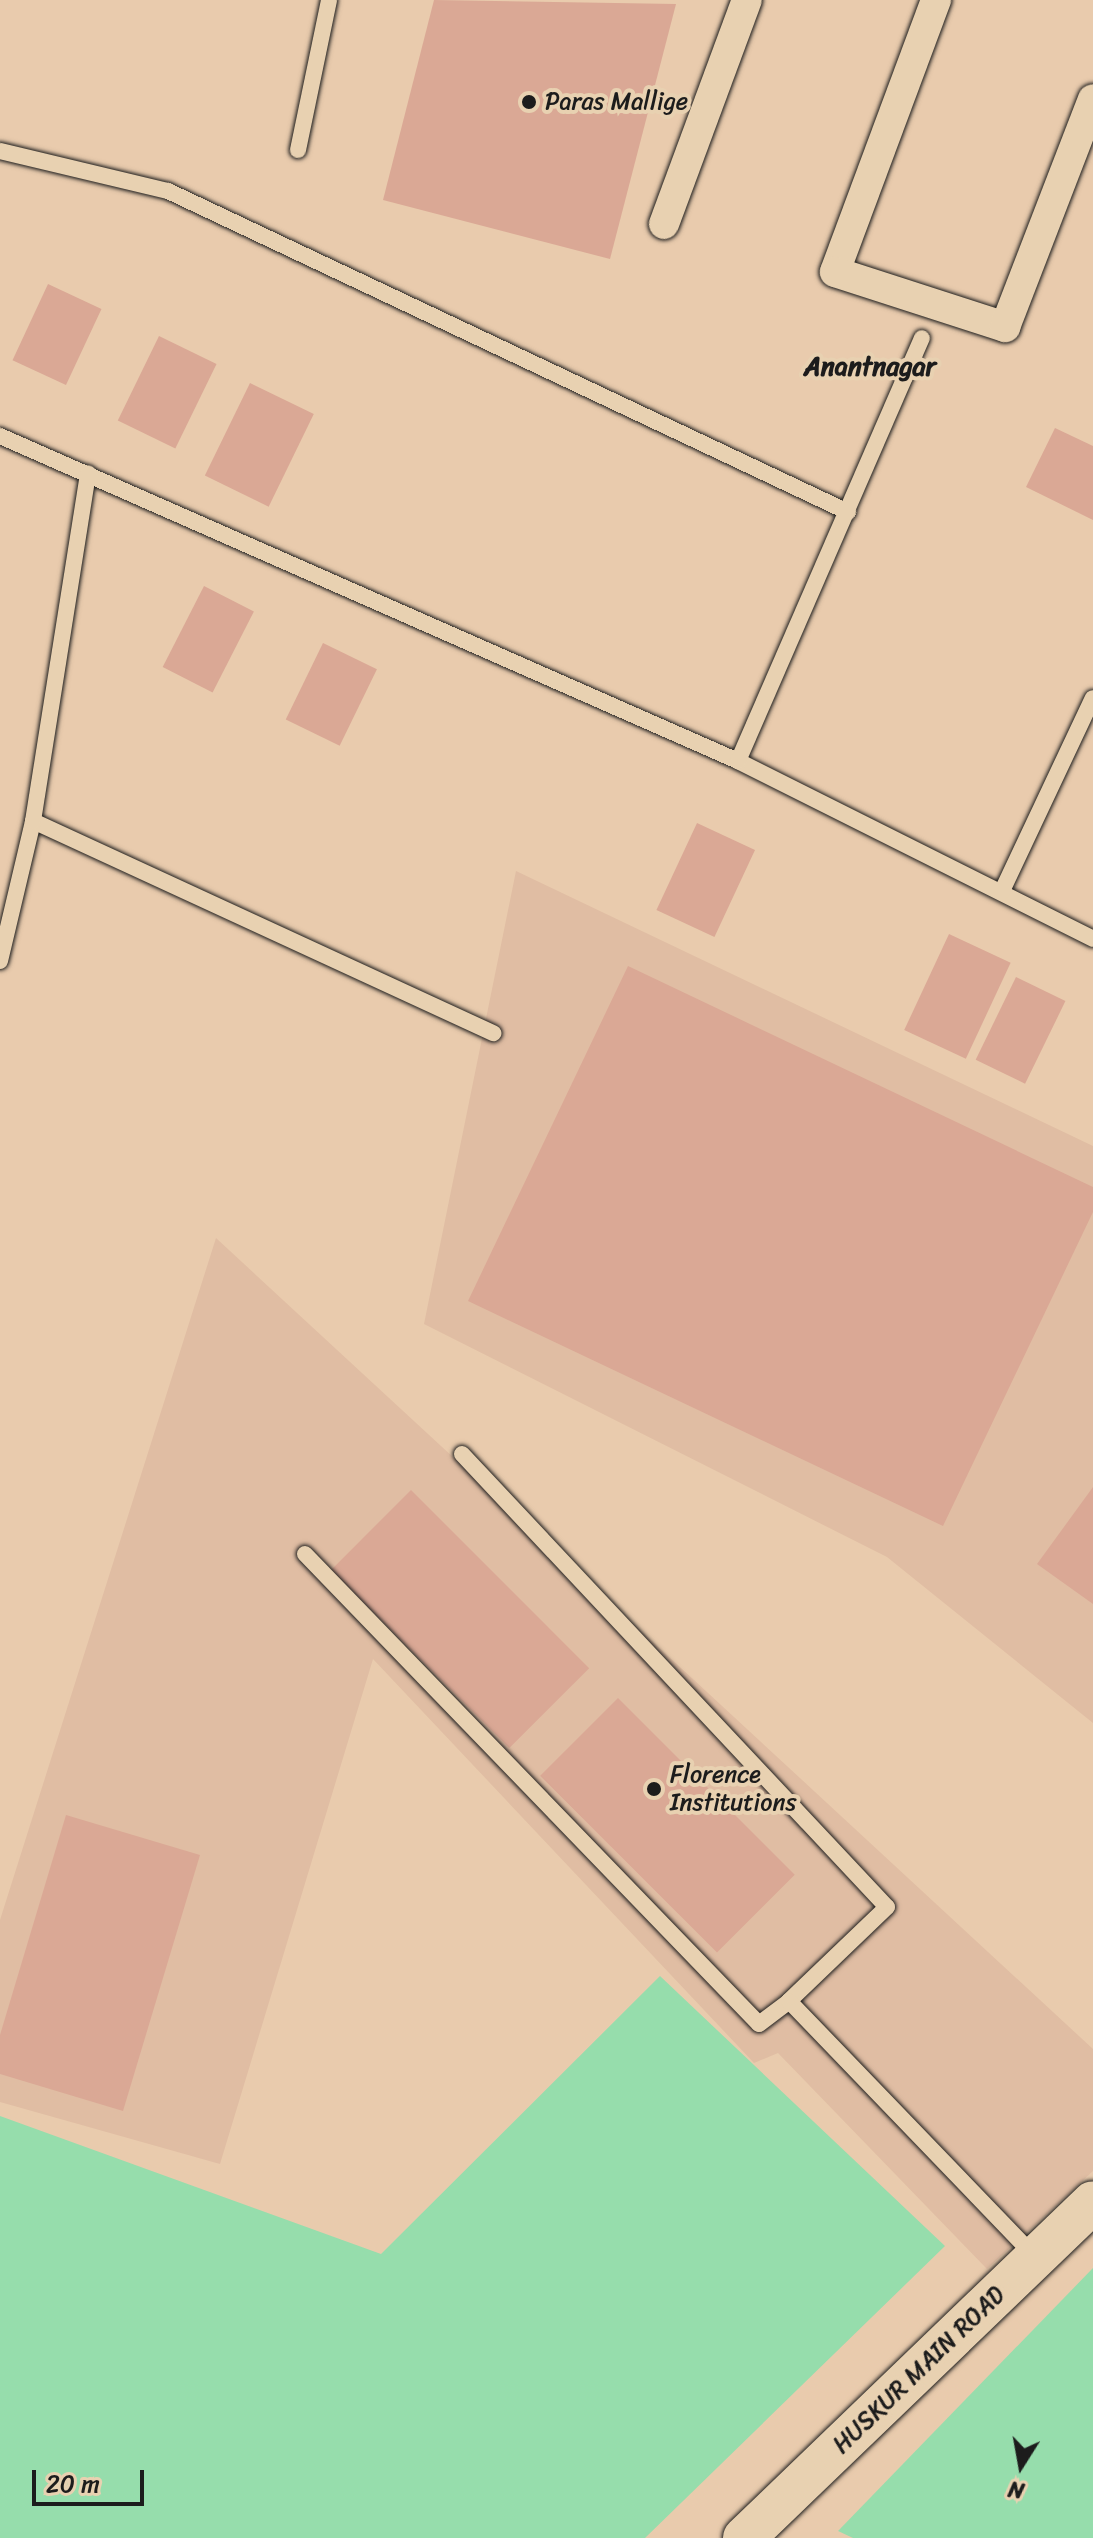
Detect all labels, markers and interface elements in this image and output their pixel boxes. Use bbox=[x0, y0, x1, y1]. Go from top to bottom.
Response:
place label: Paras Mallige bbox=[545, 88, 686, 116]
marker: Paras Mallige bbox=[520, 93, 538, 111]
district label: Anantnagar bbox=[804, 351, 936, 383]
place label: Florence Institutions bbox=[670, 1761, 797, 1817]
marker: Florence Institutions bbox=[645, 1780, 663, 1798]
street label: HUSKUR MAIN ROAD bbox=[828, 2282, 1010, 2458]
north arrow bbox=[981, 2426, 1061, 2506]
scale bar bbox=[36, 2454, 148, 2504]
text: 20 m bbox=[46, 2463, 100, 2505]
text: N bbox=[1005, 2469, 1028, 2511]

